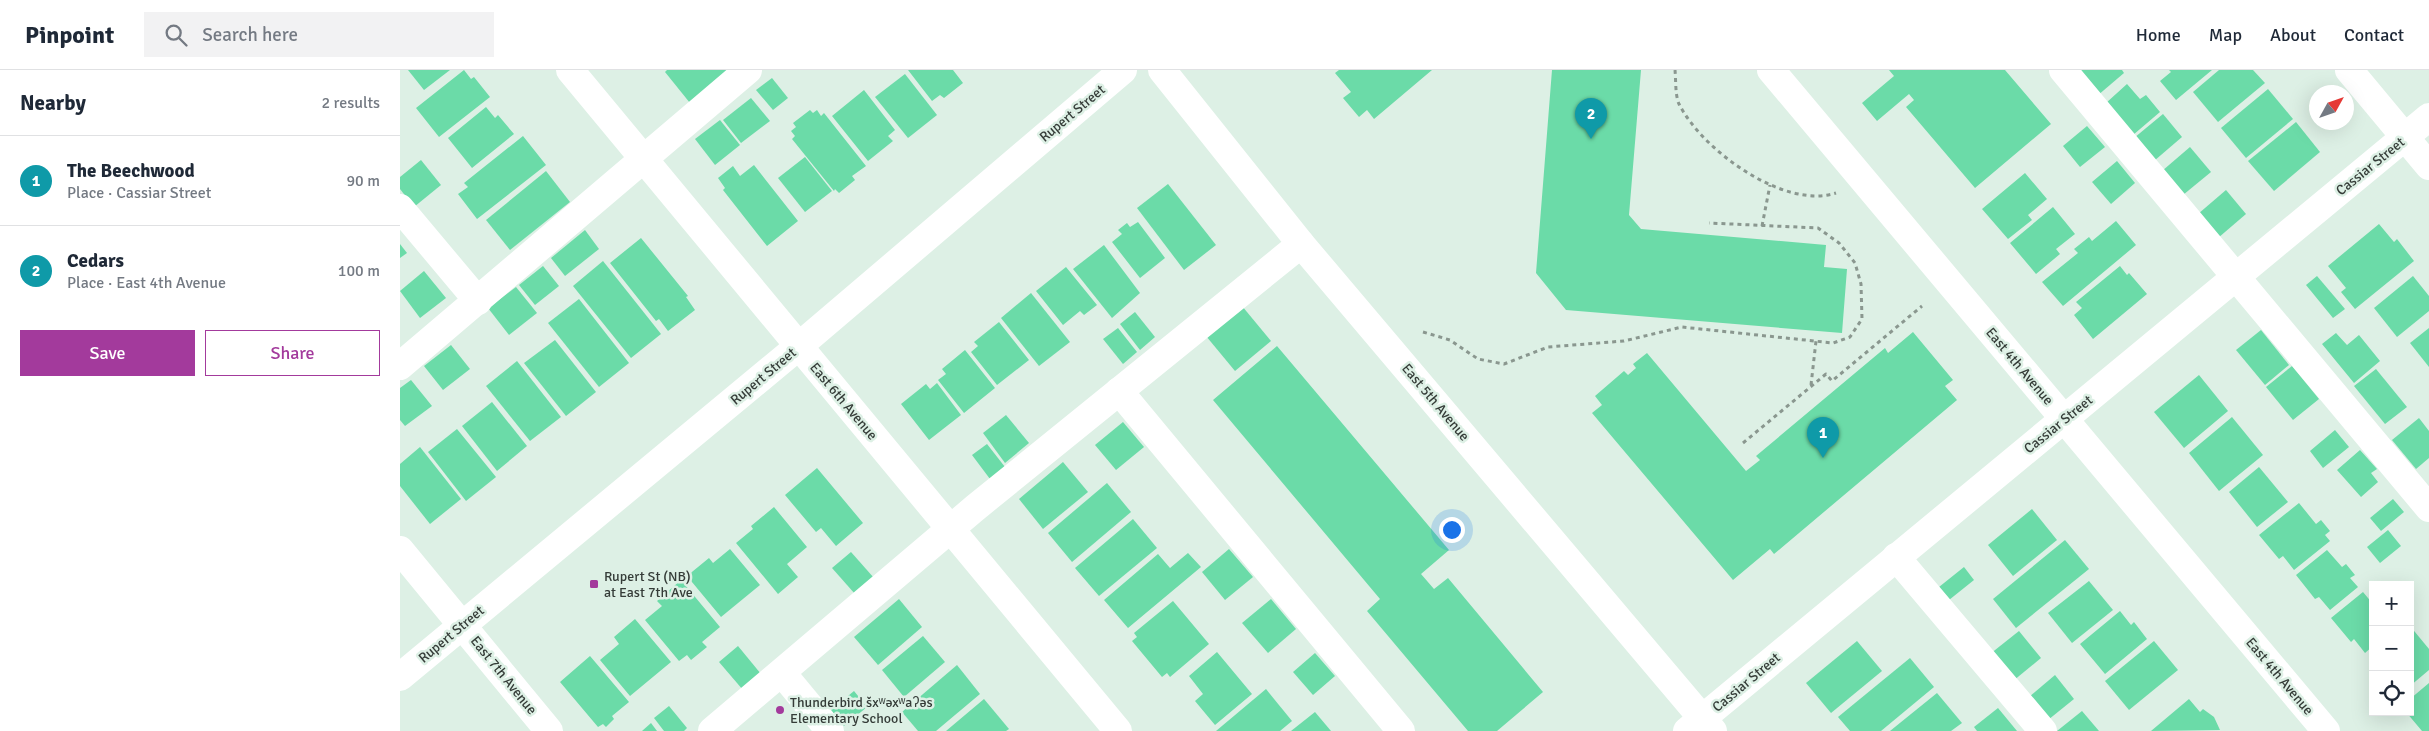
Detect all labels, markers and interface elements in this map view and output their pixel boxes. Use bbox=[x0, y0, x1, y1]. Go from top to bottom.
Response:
search box bbox=[144, 12, 494, 57]
text: Pinpoint bbox=[25, 20, 114, 50]
icon: search bbox=[162, 21, 190, 49]
text: Search here bbox=[202, 23, 298, 47]
text: Home bbox=[2136, 24, 2181, 46]
text: Map bbox=[2209, 24, 2242, 46]
text: About bbox=[2270, 24, 2316, 46]
text: Contact bbox=[2344, 24, 2404, 46]
street label: Rupert Street bbox=[1036, 81, 1109, 146]
north arrow bbox=[2309, 85, 2354, 130]
text: Nearby bbox=[20, 90, 86, 116]
text: 2 results bbox=[321, 93, 380, 113]
pin: 2 bbox=[1575, 98, 1607, 139]
street label: Cassiar Street bbox=[2333, 134, 2408, 199]
text: The Beechwood bbox=[67, 159, 195, 183]
text: 1 bbox=[32, 171, 40, 191]
text: 90 m bbox=[346, 171, 380, 191]
text: Place · Cassiar Street bbox=[67, 183, 211, 203]
text: Cedars bbox=[67, 249, 124, 273]
text: 2 bbox=[32, 261, 40, 281]
text: 100 m bbox=[338, 261, 380, 281]
text: Place · East 4th Avenue bbox=[67, 273, 226, 293]
street label: East 4th Avenue bbox=[1982, 324, 2057, 409]
button: Save bbox=[20, 330, 195, 376]
button: Share bbox=[205, 330, 380, 376]
street label: Rupert Street bbox=[727, 344, 800, 409]
street label: East 6th Avenue bbox=[806, 359, 881, 444]
street label: East 5th Avenue bbox=[1398, 360, 1473, 445]
street label: Cassiar Street bbox=[2021, 392, 2096, 457]
pin: 1 bbox=[1807, 417, 1839, 458]
your location bbox=[1439, 517, 1465, 543]
place label: Rupert St (NB) at East 7th Ave bbox=[604, 568, 693, 601]
marker: Rupert St (NB) at East 7th Ave bbox=[588, 578, 600, 590]
map controls bbox=[2369, 581, 2414, 716]
button: + bbox=[2369, 581, 2414, 626]
street label: Rupert Street bbox=[415, 602, 488, 667]
button: − bbox=[2369, 626, 2414, 671]
street label: East 7th Avenue bbox=[467, 633, 540, 718]
street label: East 4th Avenue bbox=[2242, 634, 2317, 719]
street label: Cassiar Street bbox=[1709, 649, 1784, 716]
button: locate bbox=[2369, 671, 2414, 716]
place label: Thunderbird šxʷəxʷaʔəs Elementary School bbox=[790, 694, 933, 727]
marker: Thunderbird šxʷəxʷaʔəs Elementary School bbox=[774, 704, 786, 716]

